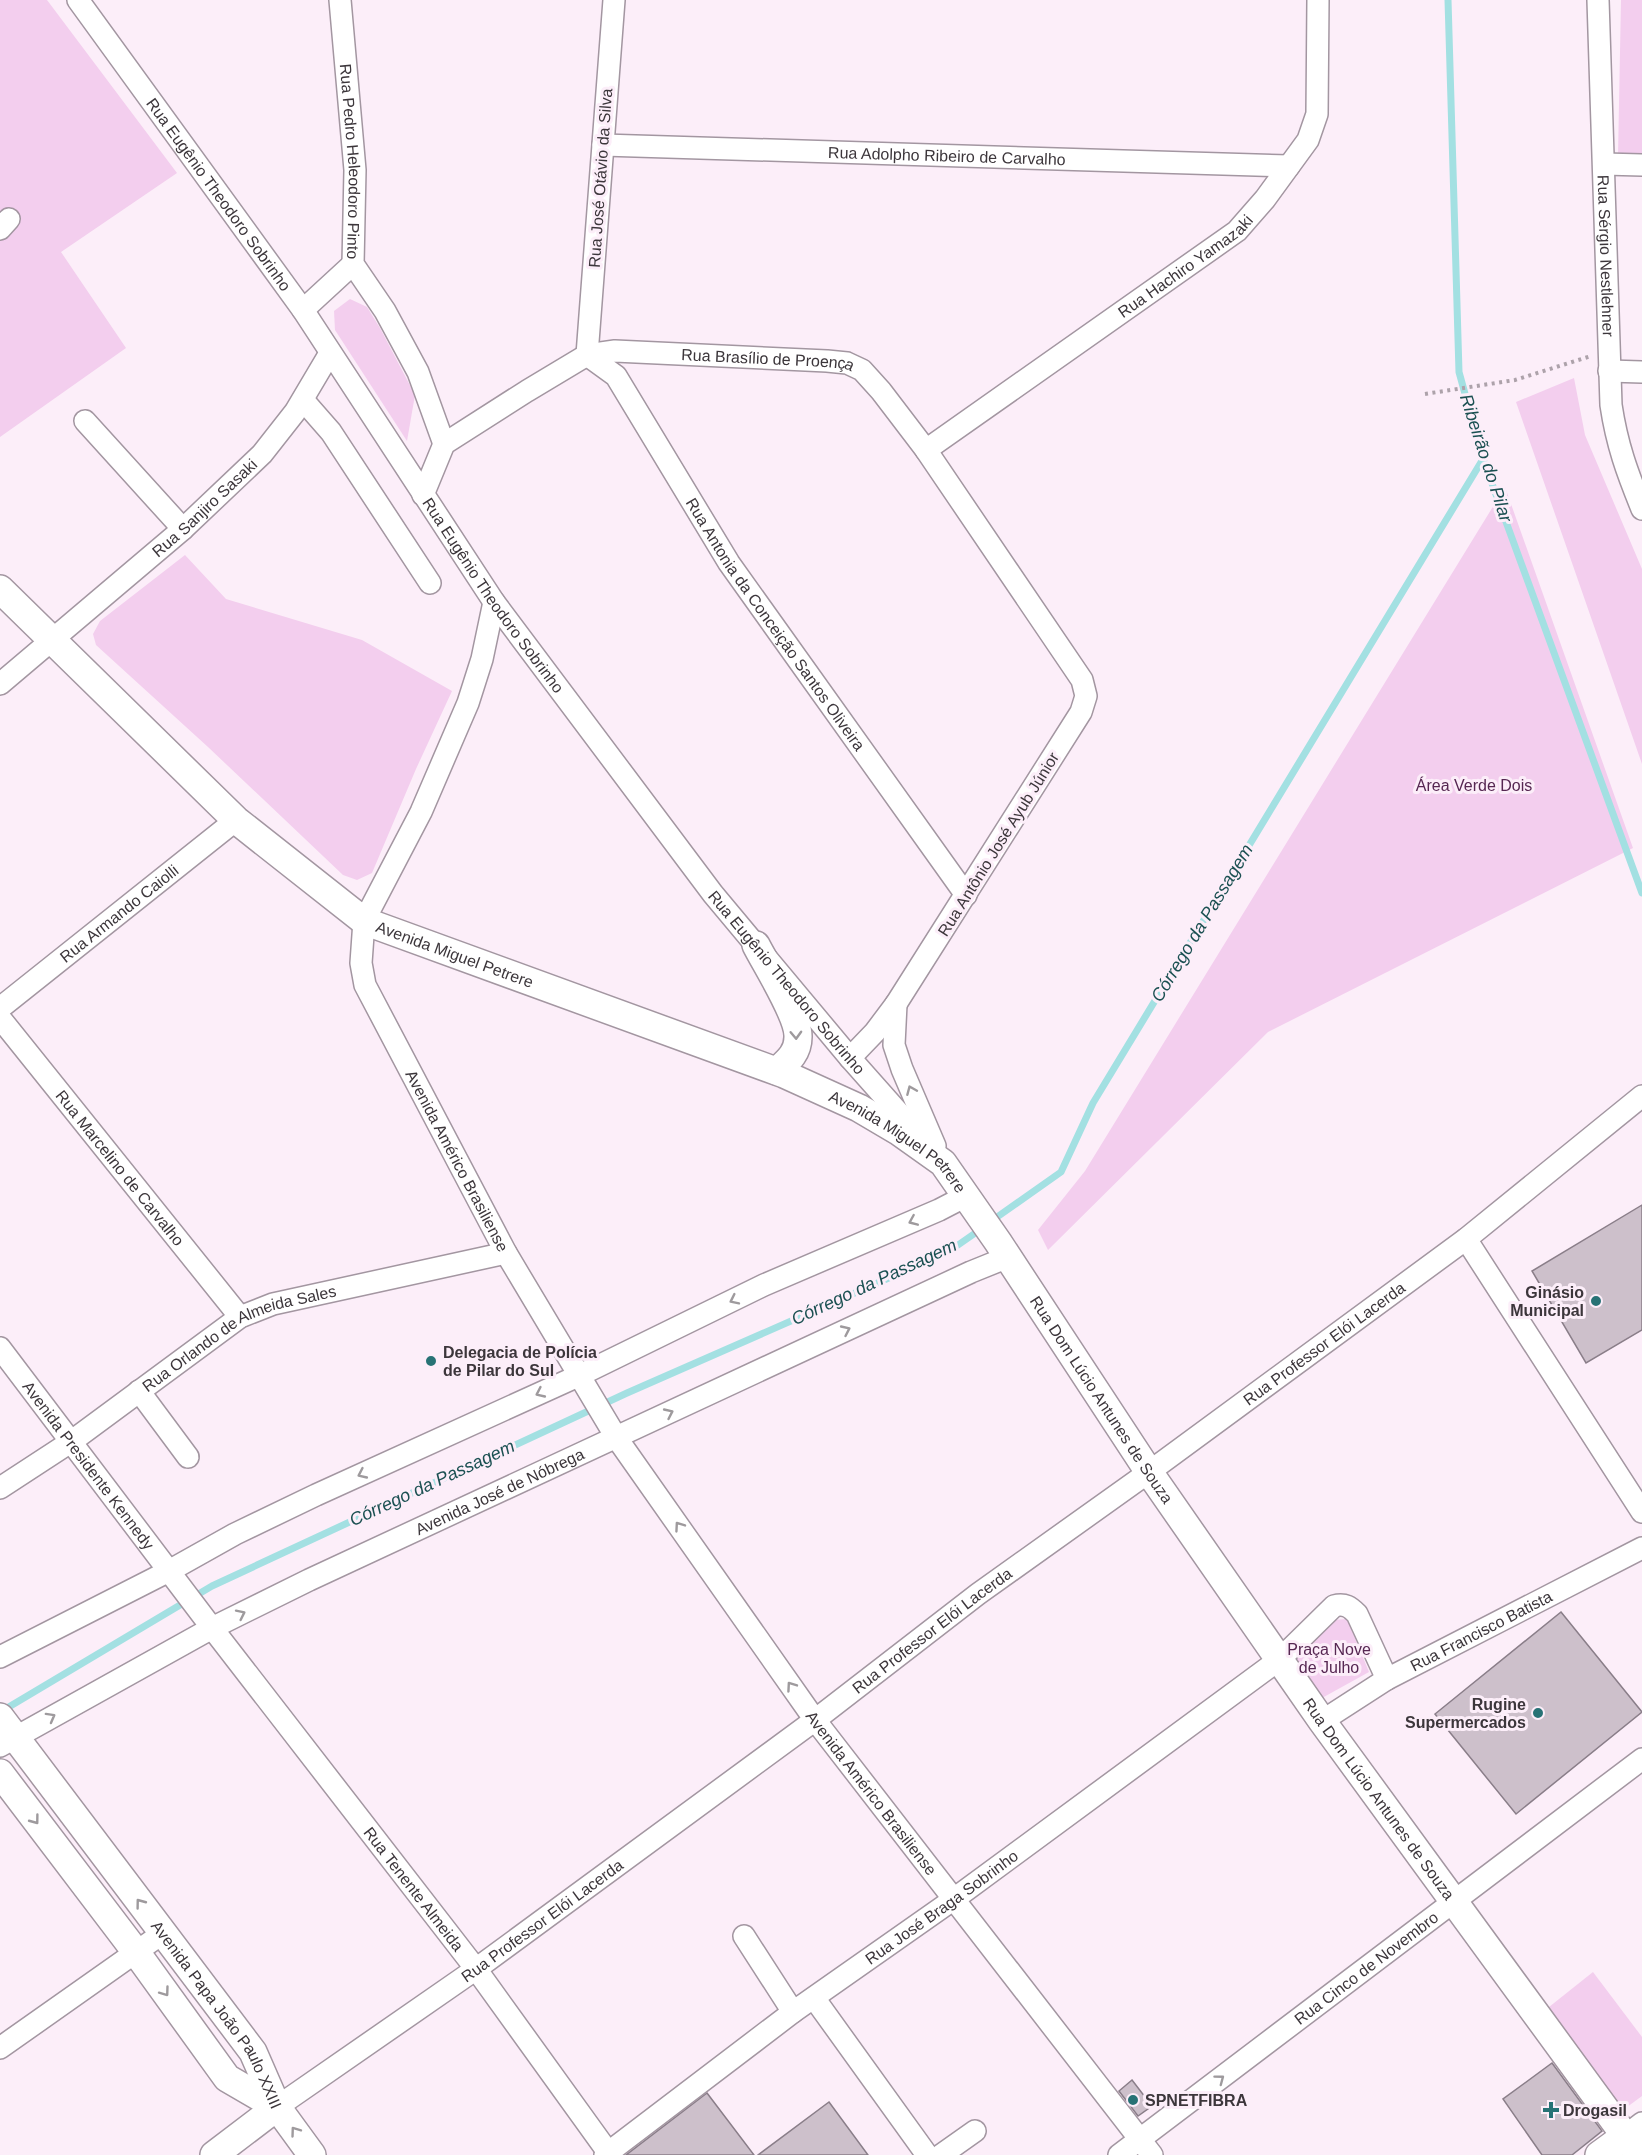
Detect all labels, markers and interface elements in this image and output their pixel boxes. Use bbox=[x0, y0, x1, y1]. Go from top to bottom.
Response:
street label: Rua Pedro Heleodoro Pinto bbox=[337, 63, 363, 260]
street label: Rua José Otávio da Silva bbox=[586, 88, 615, 268]
street label: Rua Eugênio Theodoro Sobrinho bbox=[143, 95, 294, 294]
street label: Rua Adolpho Ribeiro de Carvalho bbox=[828, 144, 1066, 168]
street label: Rua Sérgio Nestlehner bbox=[1595, 175, 1617, 338]
street label: Rua Hachiro Yamazaki bbox=[1115, 212, 1256, 321]
street label: Rua Brasílio de Proença bbox=[681, 346, 857, 374]
water label: Ribeirão do Pilar bbox=[1456, 392, 1516, 525]
street label: Rua Sanjiro Sasaki bbox=[149, 456, 260, 560]
street label: Rua Eugênio Theodoro Sobrinho bbox=[419, 495, 567, 696]
street label: Rua Antonia da Conceição Santos Oliveira bbox=[683, 495, 868, 754]
street label: Rua Antônio José Ayub Júnior bbox=[935, 749, 1062, 939]
park label: Área Verde Dois bbox=[1416, 776, 1532, 794]
water label: Córrego da Passagem bbox=[1147, 841, 1257, 1005]
street label: Rua Armando Caiolli bbox=[57, 862, 182, 966]
street label: Rua Eugênio Theodoro Sobrinho bbox=[705, 887, 868, 1078]
street label: Avenida Miguel Petrere bbox=[374, 918, 536, 991]
one-way arrow bbox=[790, 1031, 802, 1040]
street label: Avenida Américo Brasiliense bbox=[402, 1067, 512, 1255]
one-way arrow bbox=[906, 1086, 918, 1097]
street label: Rua Marcelino de Carvalho bbox=[52, 1087, 187, 1249]
street label: Avenida Miguel Petrere bbox=[826, 1088, 969, 1196]
one-way arrow bbox=[908, 1214, 919, 1226]
water label: Córrego da Passagem bbox=[788, 1235, 960, 1329]
street label: Rua Professor Elói Lacerda bbox=[1240, 1279, 1408, 1409]
street label: Rua Orlando de Almeida Sales bbox=[139, 1282, 338, 1395]
place label: Ginásio Municipal bbox=[1510, 1284, 1584, 1319]
one-way arrow bbox=[730, 1292, 741, 1304]
street label: Rua Dom Lúcio Antunes de Souza bbox=[1027, 1293, 1176, 1507]
marker: Ginásio Municipal bbox=[1589, 1294, 1603, 1308]
one-way arrow bbox=[839, 1326, 850, 1338]
place label: Delegacia de Polícia de Pilar do Sul bbox=[443, 1344, 597, 1379]
marker: Delegacia de Polícia de Pilar do Sul bbox=[424, 1354, 438, 1368]
street label: Avenida Presidente Kennedy bbox=[19, 1378, 157, 1553]
one-way arrow bbox=[535, 1386, 546, 1398]
one-way arrow bbox=[663, 1408, 674, 1420]
water label: Córrego da Passagem bbox=[346, 1436, 518, 1530]
street label: Avenida José de Nóbrega bbox=[413, 1445, 587, 1538]
one-way arrow bbox=[358, 1467, 369, 1479]
one-way arrow bbox=[675, 1522, 686, 1533]
street label: Rua Professor Elói Lacerda bbox=[849, 1565, 1015, 1697]
street label: Rua Francisco Batista bbox=[1408, 1588, 1555, 1675]
one-way arrow bbox=[234, 1609, 245, 1621]
park label: Praça Nove de Julho bbox=[1287, 1641, 1371, 1676]
one-way arrow bbox=[787, 1681, 798, 1692]
street label: Rua Dom Lúcio Antunes de Souza bbox=[1300, 1695, 1457, 1903]
place label: Rugine Supermercados bbox=[1405, 1696, 1526, 1731]
marker: Rugine Supermercados bbox=[1531, 1706, 1545, 1720]
street label: Avenida Américo Brasiliense bbox=[802, 1708, 940, 1879]
one-way arrow bbox=[45, 1713, 55, 1724]
one-way arrow bbox=[28, 1813, 39, 1824]
street label: Rua Tenente Almeida bbox=[360, 1824, 467, 1954]
street label: Rua José Braga Sobrinho bbox=[862, 1847, 1021, 1968]
street label: Rua Professor Elói Lacerda bbox=[458, 1856, 626, 1986]
one-way arrow bbox=[136, 1898, 147, 1909]
street label: Rua Cinco de Novembro bbox=[1291, 1909, 1442, 2028]
street label: Avenida Papa João Paulo XXIII bbox=[148, 1918, 285, 2111]
one-way arrow bbox=[158, 1986, 169, 1997]
one-way arrow bbox=[1214, 2075, 1225, 2086]
place label: SPNETFIBRA bbox=[1145, 2092, 1248, 2109]
marker: SPNETFIBRA bbox=[1126, 2093, 1140, 2107]
place label: Drogasil bbox=[1563, 2102, 1627, 2119]
marker: Drogasil bbox=[1544, 2103, 1558, 2117]
one-way arrow bbox=[291, 2126, 302, 2137]

